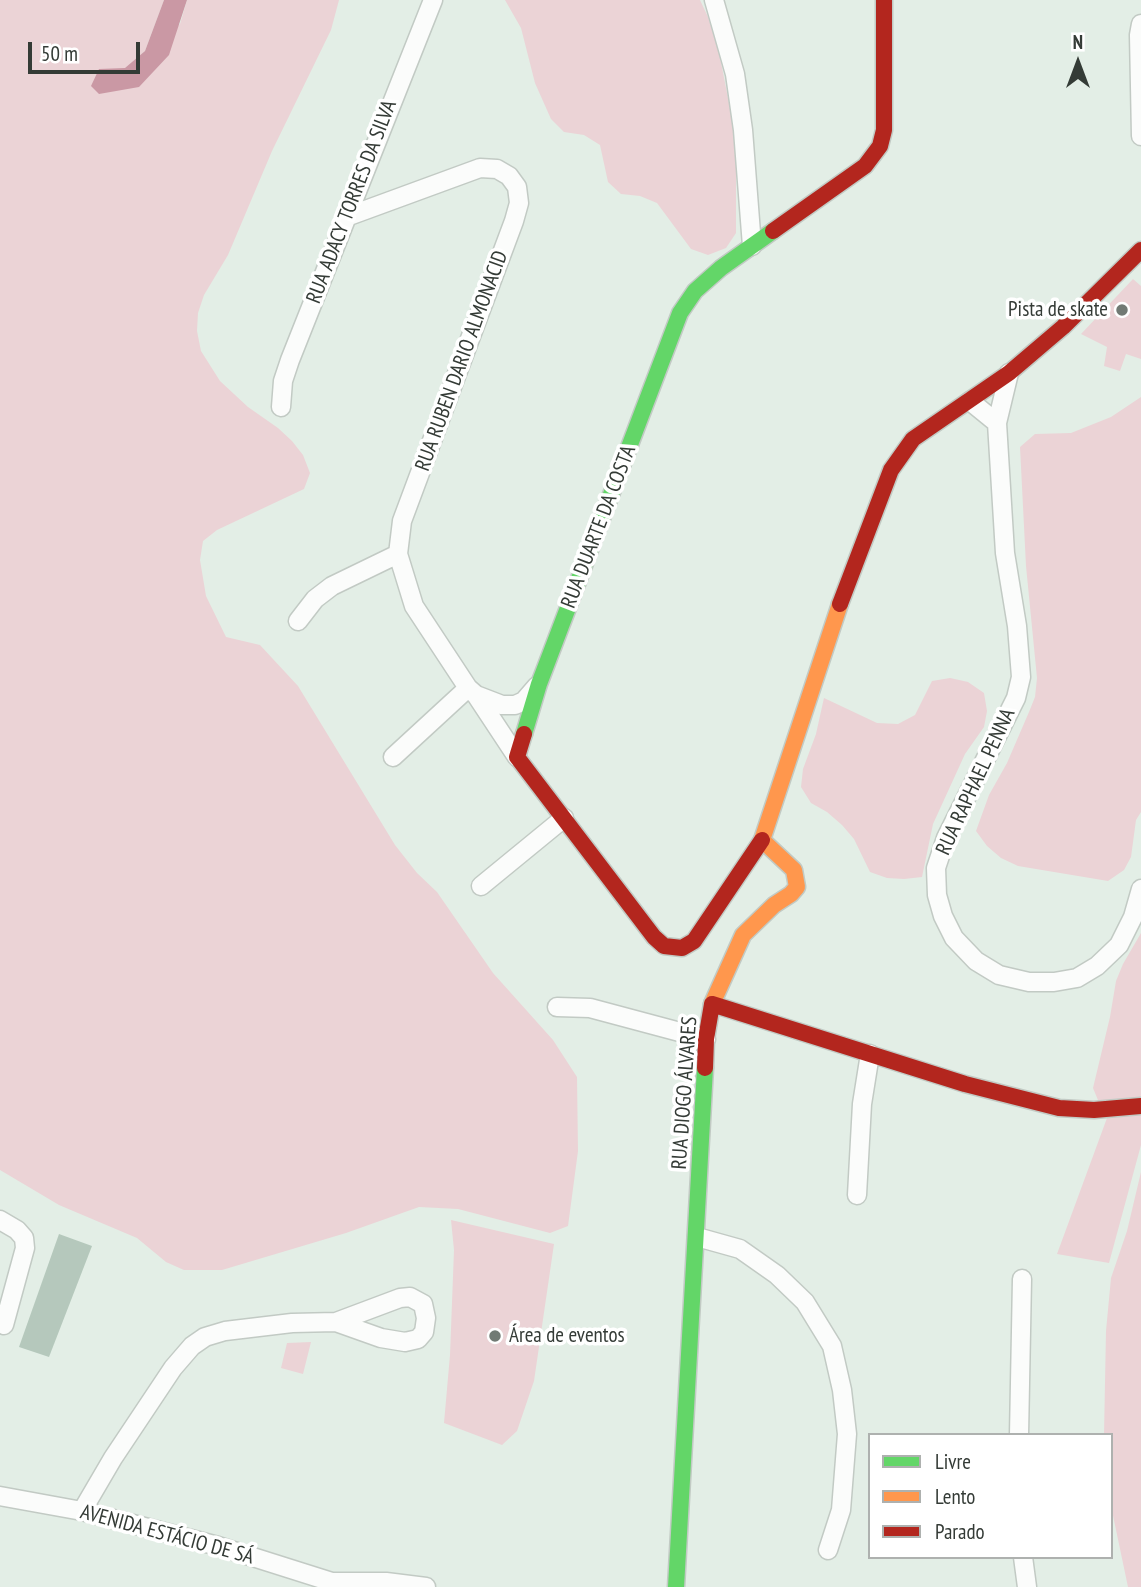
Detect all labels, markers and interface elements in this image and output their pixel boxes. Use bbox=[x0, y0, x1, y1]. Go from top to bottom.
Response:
scale bar bbox=[32, 28, 144, 72]
north arrow bbox=[1043, 28, 1113, 98]
text: N bbox=[1073, 30, 1083, 54]
text: 50 m bbox=[41, 40, 78, 67]
street label: RUA ADACY TORRES DA SILVA bbox=[302, 97, 402, 307]
street label: RUA RUBEN DARIO ALMONACID bbox=[410, 247, 514, 475]
place label: Pista de skate bbox=[1008, 297, 1108, 323]
marker: Pista de skate bbox=[1114, 302, 1130, 318]
street label: RUA DUARTE DA COSTA bbox=[556, 442, 642, 612]
street label: RUA RAPHAEL PENNA bbox=[931, 705, 1021, 859]
street label: RUA DIOGO ÁLVARES bbox=[667, 1016, 703, 1170]
place label: Área de eventos bbox=[509, 1323, 625, 1349]
marker: Área de eventos bbox=[487, 1328, 503, 1344]
legend bbox=[868, 1433, 1113, 1559]
text: Livre bbox=[935, 1448, 971, 1475]
text: Lento bbox=[935, 1483, 975, 1510]
street label: AVENIDA ESTÁCIO DE SÁ bbox=[77, 1500, 257, 1570]
text: Parado bbox=[935, 1518, 985, 1545]

